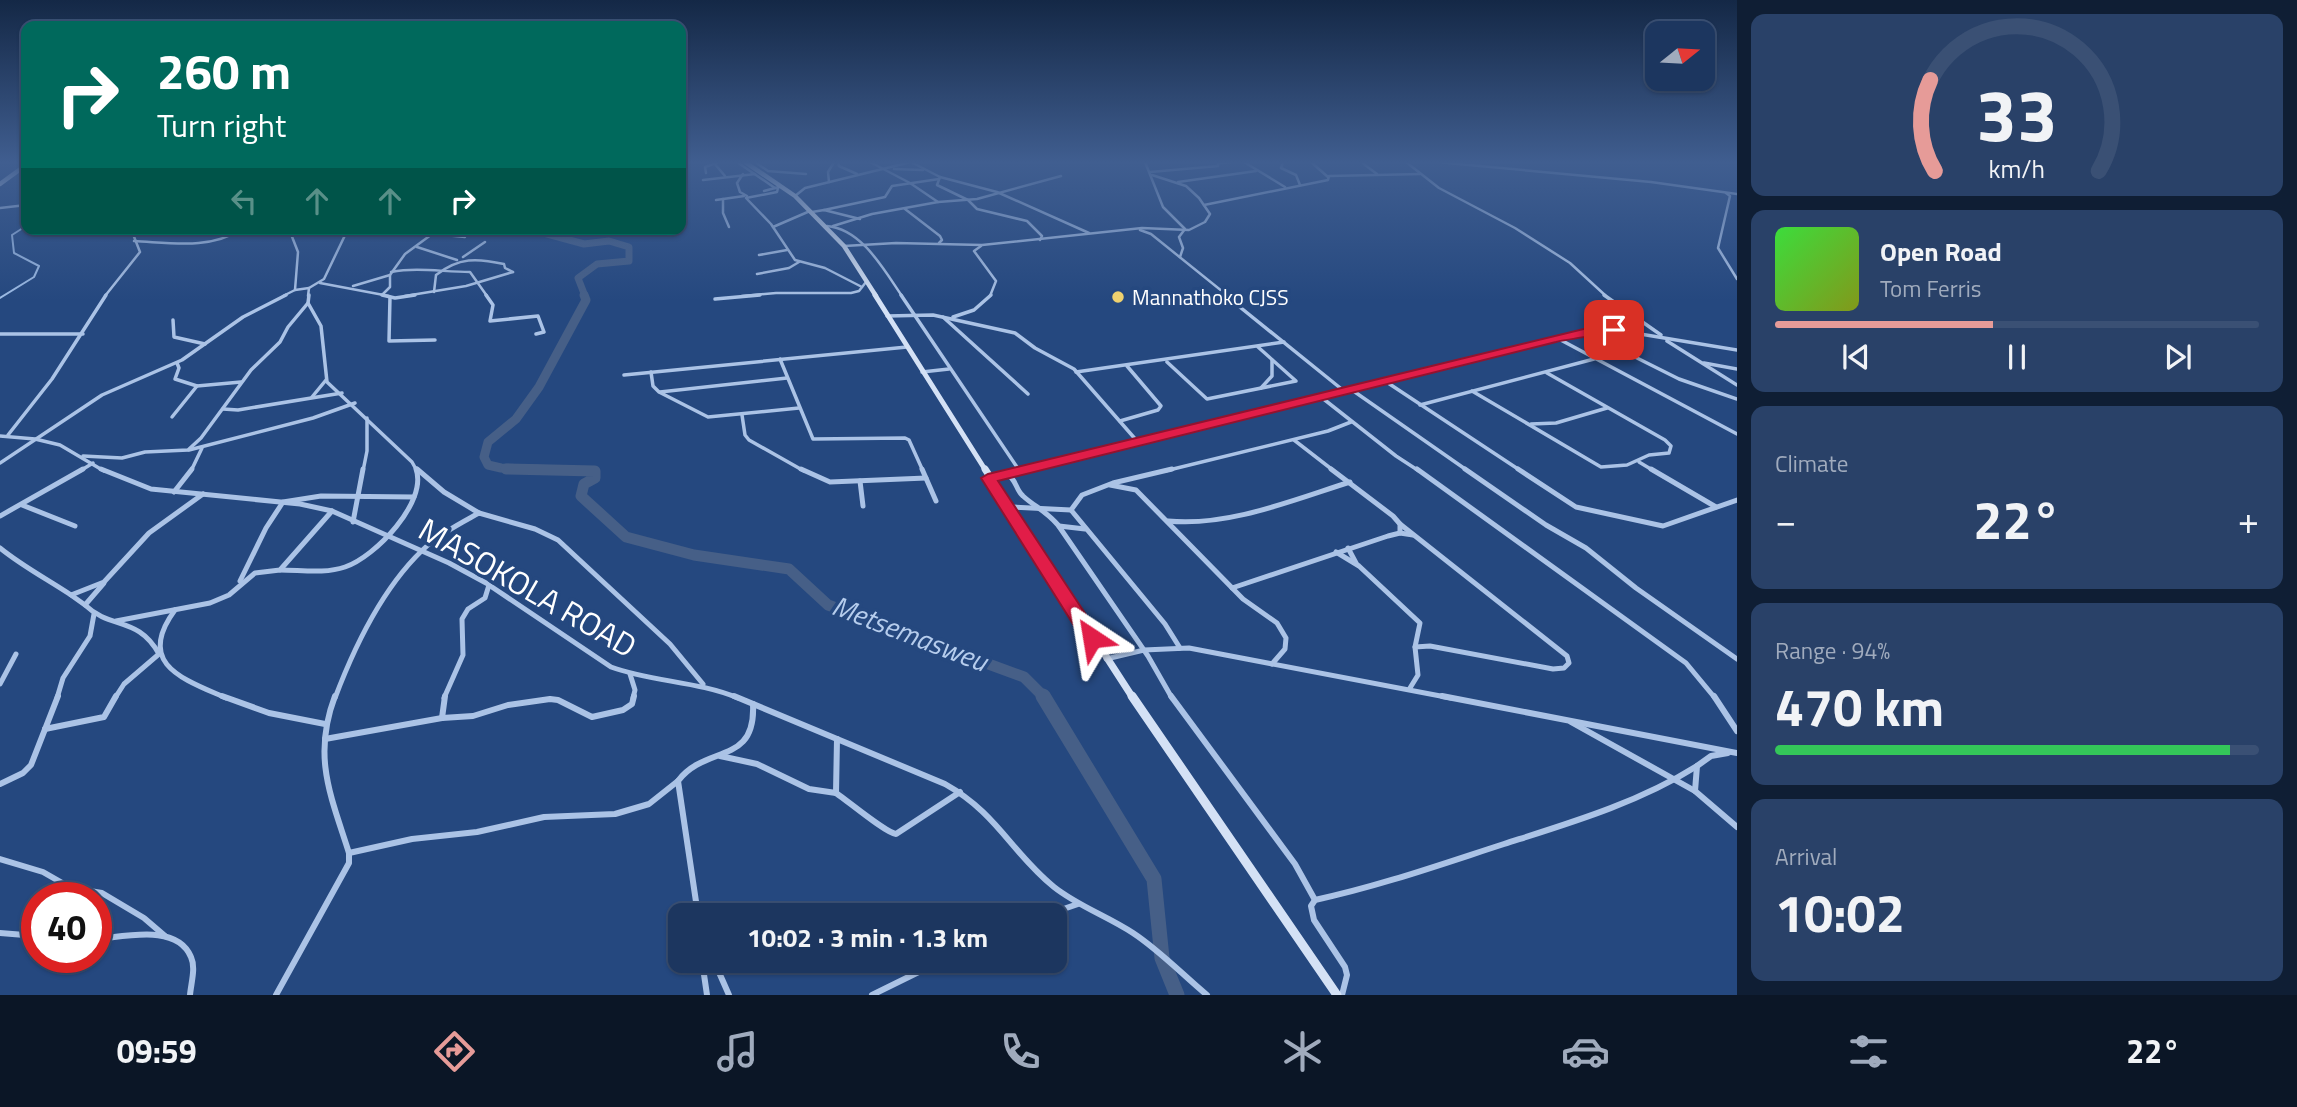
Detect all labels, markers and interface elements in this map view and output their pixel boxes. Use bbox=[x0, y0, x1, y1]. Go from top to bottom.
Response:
north arrow bbox=[1645, 21, 1715, 91]
map controls bbox=[1645, 21, 1715, 91]
text: 260 m bbox=[157, 33, 291, 108]
icon: right bbox=[42, 49, 133, 140]
text: 33 bbox=[1976, 59, 2058, 169]
text: Turn right bbox=[157, 101, 286, 149]
text: km/h bbox=[1989, 150, 2045, 188]
icon: left bbox=[225, 182, 263, 220]
icon: ahead bbox=[298, 182, 336, 220]
icon: ahead bbox=[371, 182, 409, 220]
icon: right bbox=[444, 182, 482, 220]
text: Open Road bbox=[1880, 232, 2002, 271]
text: Tom Ferris bbox=[1880, 271, 1981, 306]
place label: Mannathoko CJSS bbox=[1132, 281, 1289, 313]
marker: Mannathoko CJSS bbox=[1110, 289, 1126, 305]
pin bbox=[1584, 300, 1644, 360]
icon: arrive bbox=[1595, 311, 1633, 349]
icon: previous bbox=[1837, 338, 1875, 376]
icon: pause bbox=[1998, 338, 2036, 376]
icon: next bbox=[2159, 338, 2197, 376]
text: Climate bbox=[1775, 446, 1848, 481]
text: 22° bbox=[1973, 480, 2061, 559]
text: − bbox=[1775, 491, 1796, 549]
text: + bbox=[2238, 491, 2259, 549]
street label: MASOKOLA ROAD bbox=[410, 505, 646, 669]
water label: Metsemasweu bbox=[826, 584, 996, 683]
position arrow bbox=[1055, 601, 1129, 675]
text: Range · 94% bbox=[1775, 633, 1890, 668]
text: 470 km bbox=[1775, 667, 1944, 746]
text: Arrival bbox=[1775, 839, 1837, 874]
text: 10:02 bbox=[1775, 873, 1905, 952]
speed limit sign: 40 bbox=[21, 882, 112, 973]
text: 10:02 · 3 min · 1.3 km bbox=[747, 918, 988, 957]
text: 09:59 bbox=[117, 1027, 197, 1075]
icon: directions bbox=[430, 1027, 479, 1076]
icon: music bbox=[713, 1027, 762, 1076]
icon: phone bbox=[996, 1027, 1045, 1076]
icon: climate bbox=[1278, 1027, 1327, 1076]
icon: car bbox=[1561, 1027, 1610, 1076]
icon: filters bbox=[1844, 1027, 1893, 1076]
text: 22° bbox=[2126, 1027, 2180, 1075]

